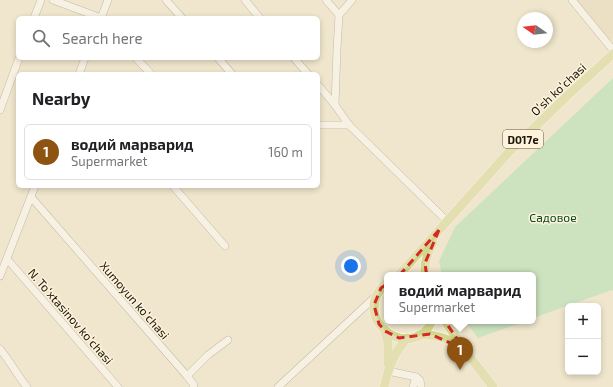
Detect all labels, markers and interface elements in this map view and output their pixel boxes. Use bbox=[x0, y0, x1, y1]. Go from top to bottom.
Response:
north arrow bbox=[517, 12, 553, 48]
search box bbox=[16, 16, 320, 60]
icon: search bbox=[30, 27, 52, 49]
text: Search here bbox=[62, 29, 143, 47]
street label: Oʻsh koʻchasi bbox=[527, 60, 589, 118]
text: Nearby bbox=[32, 88, 90, 108]
road number: D017e bbox=[503, 130, 543, 148]
text: водий марварид bbox=[71, 135, 194, 153]
text: 1 bbox=[43, 144, 49, 160]
text: 160 m bbox=[268, 144, 303, 160]
text: Supermarket bbox=[71, 153, 148, 169]
park label: Садовое bbox=[529, 210, 577, 224]
your location bbox=[341, 256, 361, 276]
street label: Xumoyun koʻchasi bbox=[98, 258, 173, 342]
street label: N. Toʻxtasinov koʻchasi bbox=[26, 265, 116, 367]
popup bbox=[384, 272, 536, 324]
text: водий марварид bbox=[399, 281, 521, 299]
text: Supermarket bbox=[399, 299, 475, 315]
map controls bbox=[565, 303, 601, 375]
button: + bbox=[565, 303, 601, 339]
pin: 1 bbox=[447, 337, 473, 370]
button: − bbox=[565, 339, 601, 375]

